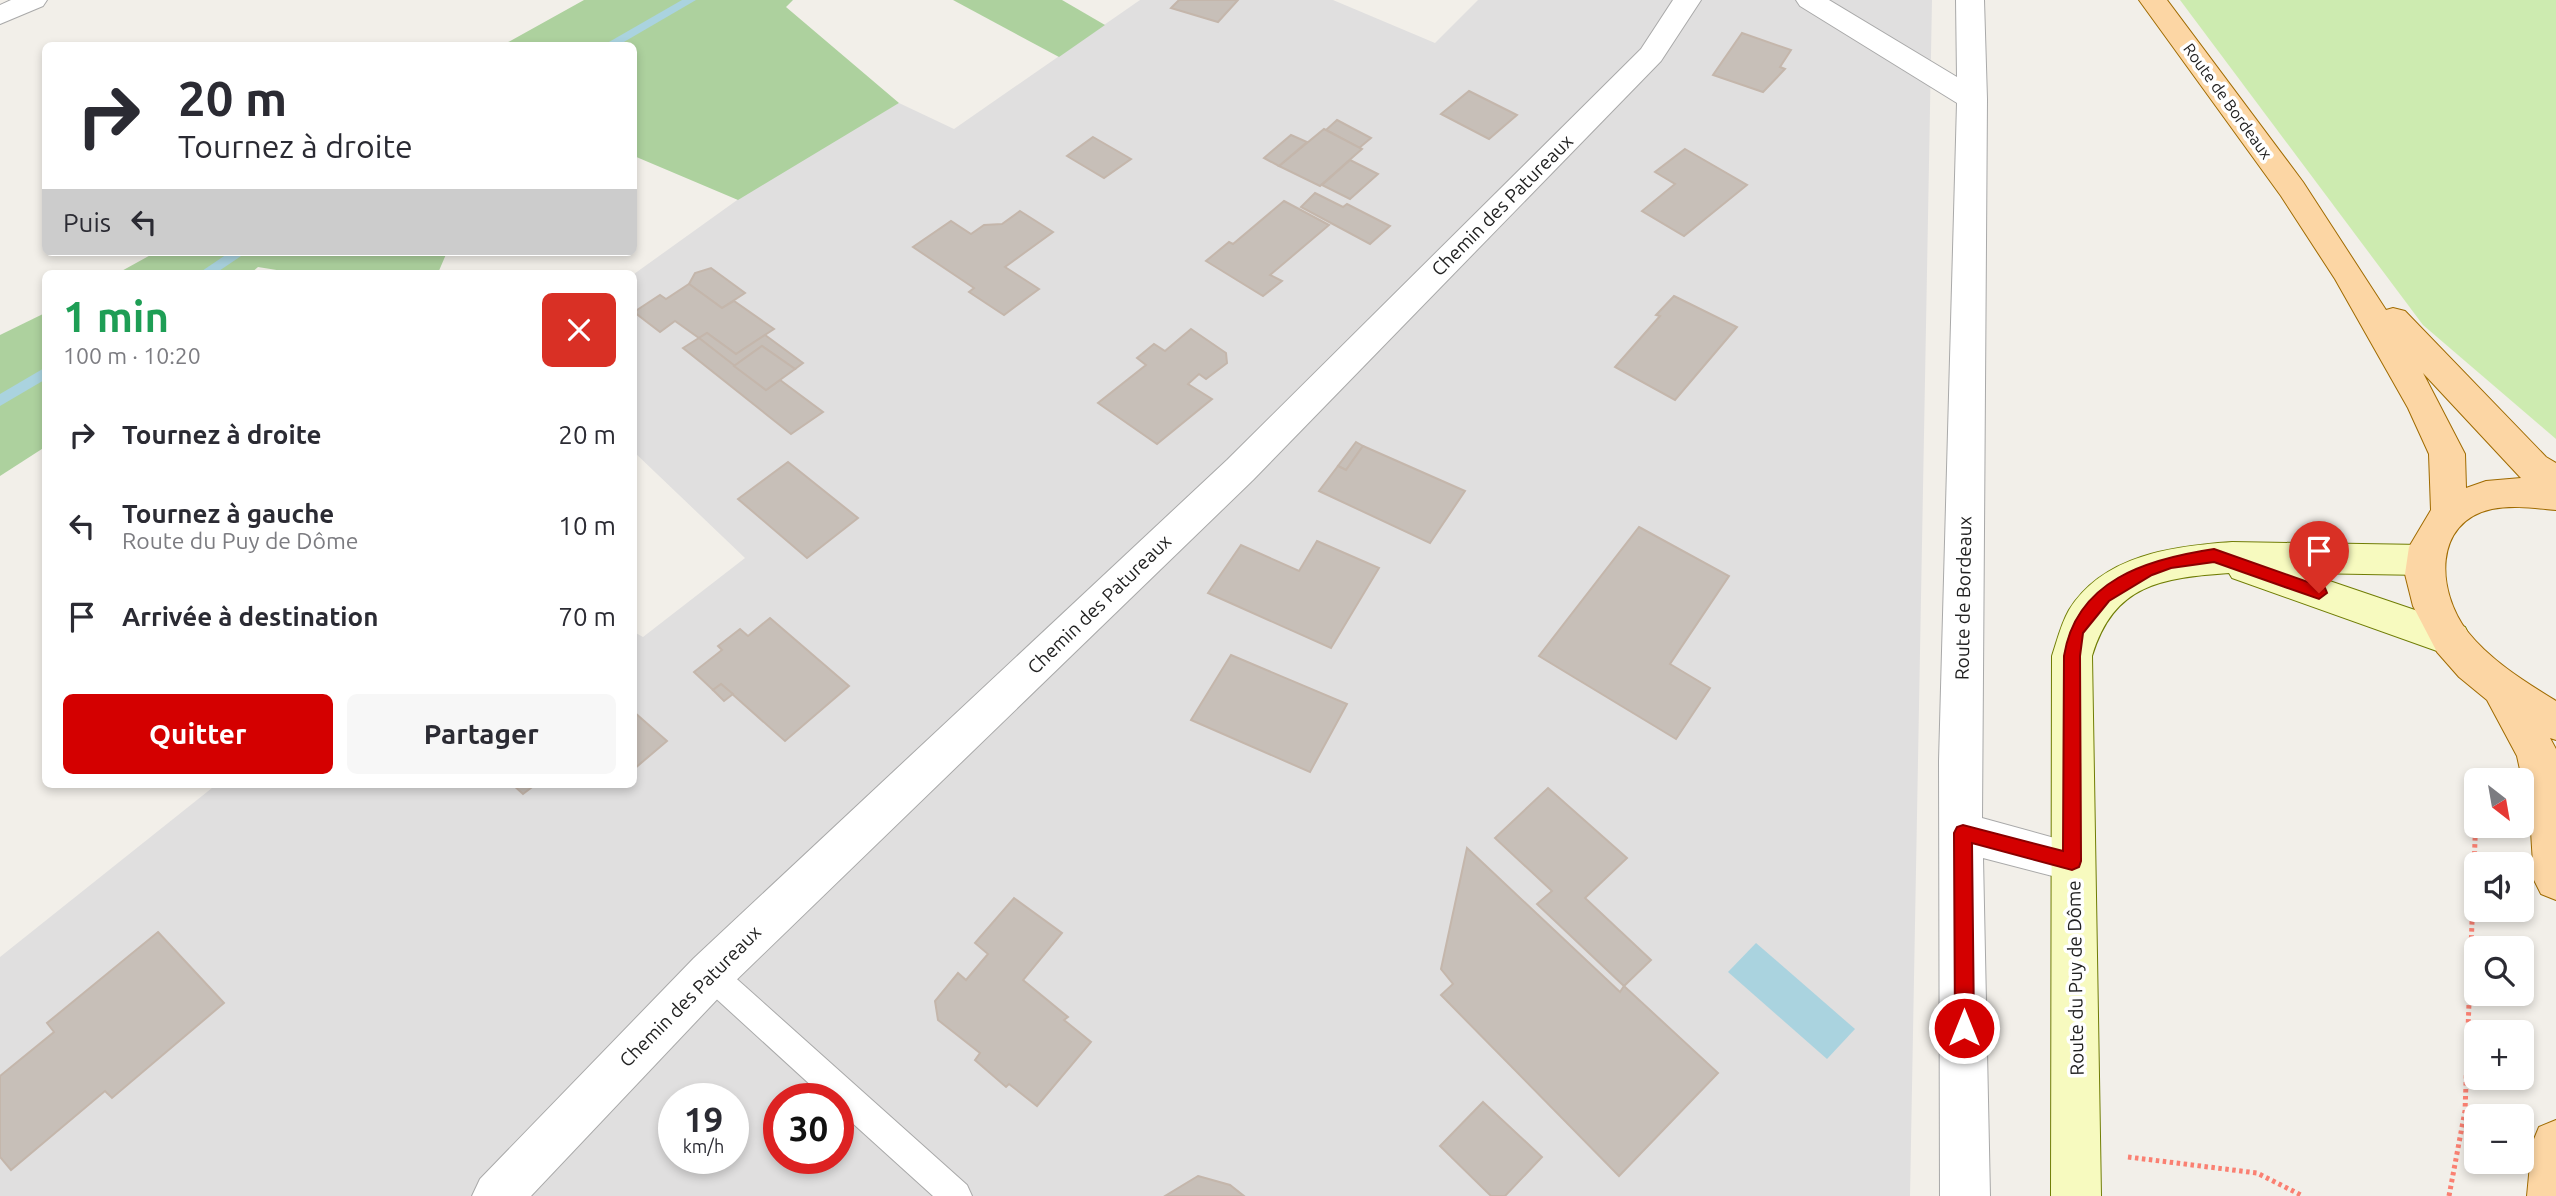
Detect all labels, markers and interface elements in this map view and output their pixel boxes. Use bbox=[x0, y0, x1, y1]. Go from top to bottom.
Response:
street label: Route de Bordeaux bbox=[2180, 40, 2276, 162]
icon: right bbox=[63, 70, 154, 161]
text: 20 m bbox=[178, 70, 287, 125]
text: Tournez à droite bbox=[178, 128, 413, 164]
street label: Chemin des Patureaux bbox=[1427, 130, 1577, 280]
icon: left bbox=[125, 203, 163, 241]
text: Puis bbox=[63, 208, 111, 237]
text: 1 min bbox=[63, 293, 169, 340]
button: close bbox=[542, 293, 616, 367]
text: 100 m · 10:20 bbox=[63, 343, 201, 368]
icon: right bbox=[63, 416, 101, 454]
text: Tournez à droite bbox=[122, 420, 321, 449]
text: 20 m bbox=[558, 420, 616, 449]
text: Tournez à gauche bbox=[122, 499, 334, 528]
icon: left bbox=[63, 507, 101, 545]
text: 10 m bbox=[558, 511, 616, 540]
street label: Route de Bordeaux bbox=[1951, 515, 1975, 680]
pin bbox=[2289, 521, 2349, 593]
text: Route du Puy de Dôme bbox=[122, 528, 359, 553]
street label: Chemin des Patureaux bbox=[1023, 530, 1175, 678]
icon: arrive bbox=[2300, 532, 2338, 570]
icon: arrive bbox=[63, 598, 101, 636]
text: Arrivée à destination bbox=[122, 602, 378, 631]
text: 70 m bbox=[558, 602, 616, 631]
button: Quitter bbox=[63, 694, 333, 774]
button: Partager bbox=[347, 694, 616, 774]
north arrow bbox=[2464, 768, 2534, 838]
map controls bbox=[2464, 768, 2534, 1174]
button: sound bbox=[2464, 852, 2534, 922]
street label: Route du Puy de Dôme bbox=[2062, 880, 2088, 1076]
street label: Chemin des Patureaux bbox=[615, 921, 765, 1071]
button: search bbox=[2464, 936, 2534, 1006]
position arrow bbox=[1927, 991, 2001, 1065]
button: + bbox=[2464, 1020, 2534, 1090]
speed limit sign: 30 bbox=[763, 1083, 854, 1174]
text: 19 bbox=[684, 1099, 723, 1139]
button: − bbox=[2464, 1104, 2534, 1174]
text: km/h bbox=[683, 1136, 724, 1156]

